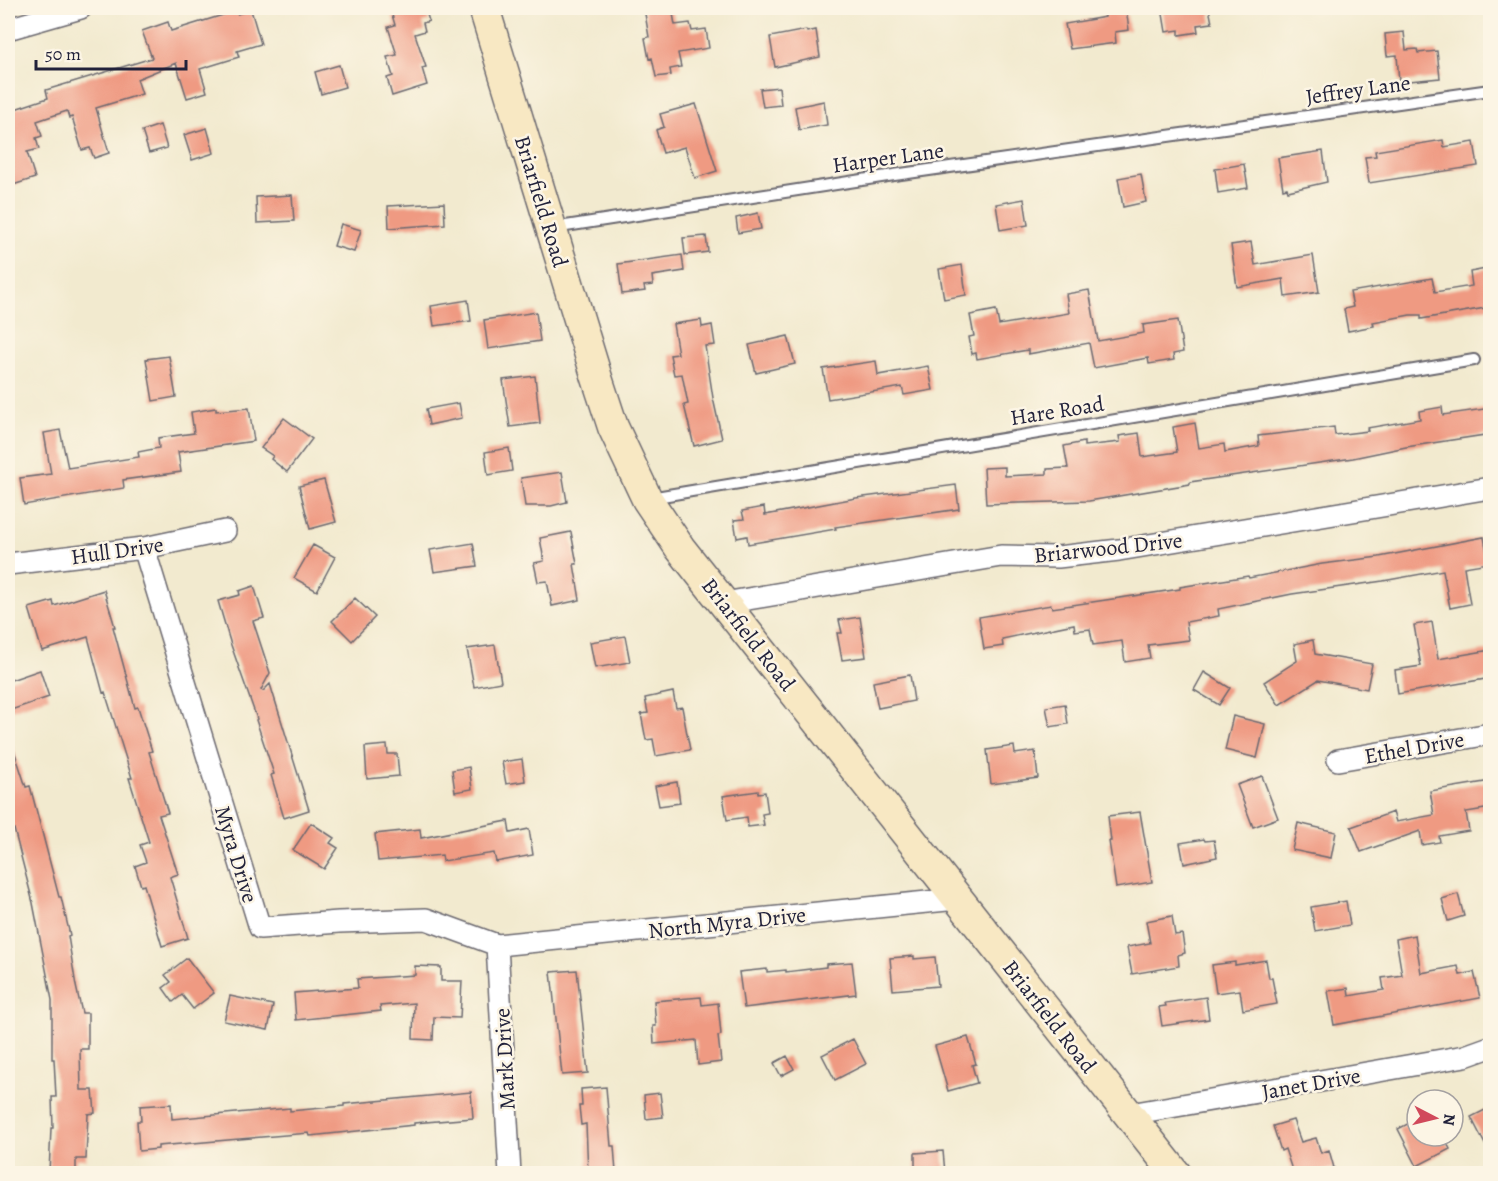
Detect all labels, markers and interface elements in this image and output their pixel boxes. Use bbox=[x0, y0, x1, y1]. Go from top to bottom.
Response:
scale bar bbox=[36, 33, 186, 71]
text: 50 m bbox=[45, 42, 81, 66]
street label: Jeffrey Lane bbox=[1304, 68, 1413, 112]
street label: Briarfield Road bbox=[507, 132, 575, 271]
street label: Harper Lane bbox=[830, 135, 946, 181]
street label: Hare Road bbox=[1008, 389, 1106, 433]
street label: Briarwood Drive bbox=[1032, 525, 1184, 571]
street label: Hull Drive bbox=[69, 530, 165, 572]
street label: Briarfield Road bbox=[694, 572, 802, 698]
street label: Ethel Drive bbox=[1362, 724, 1467, 772]
street label: Myra Drive bbox=[207, 802, 265, 907]
street label: North Myra Drive bbox=[647, 900, 807, 946]
street label: Briarfield Road bbox=[995, 954, 1103, 1080]
street label: Mark Drive bbox=[487, 1007, 523, 1111]
street label: Janet Drive bbox=[1259, 1061, 1363, 1107]
north arrow bbox=[1405, 1088, 1465, 1148]
text: N bbox=[1437, 1113, 1461, 1127]

